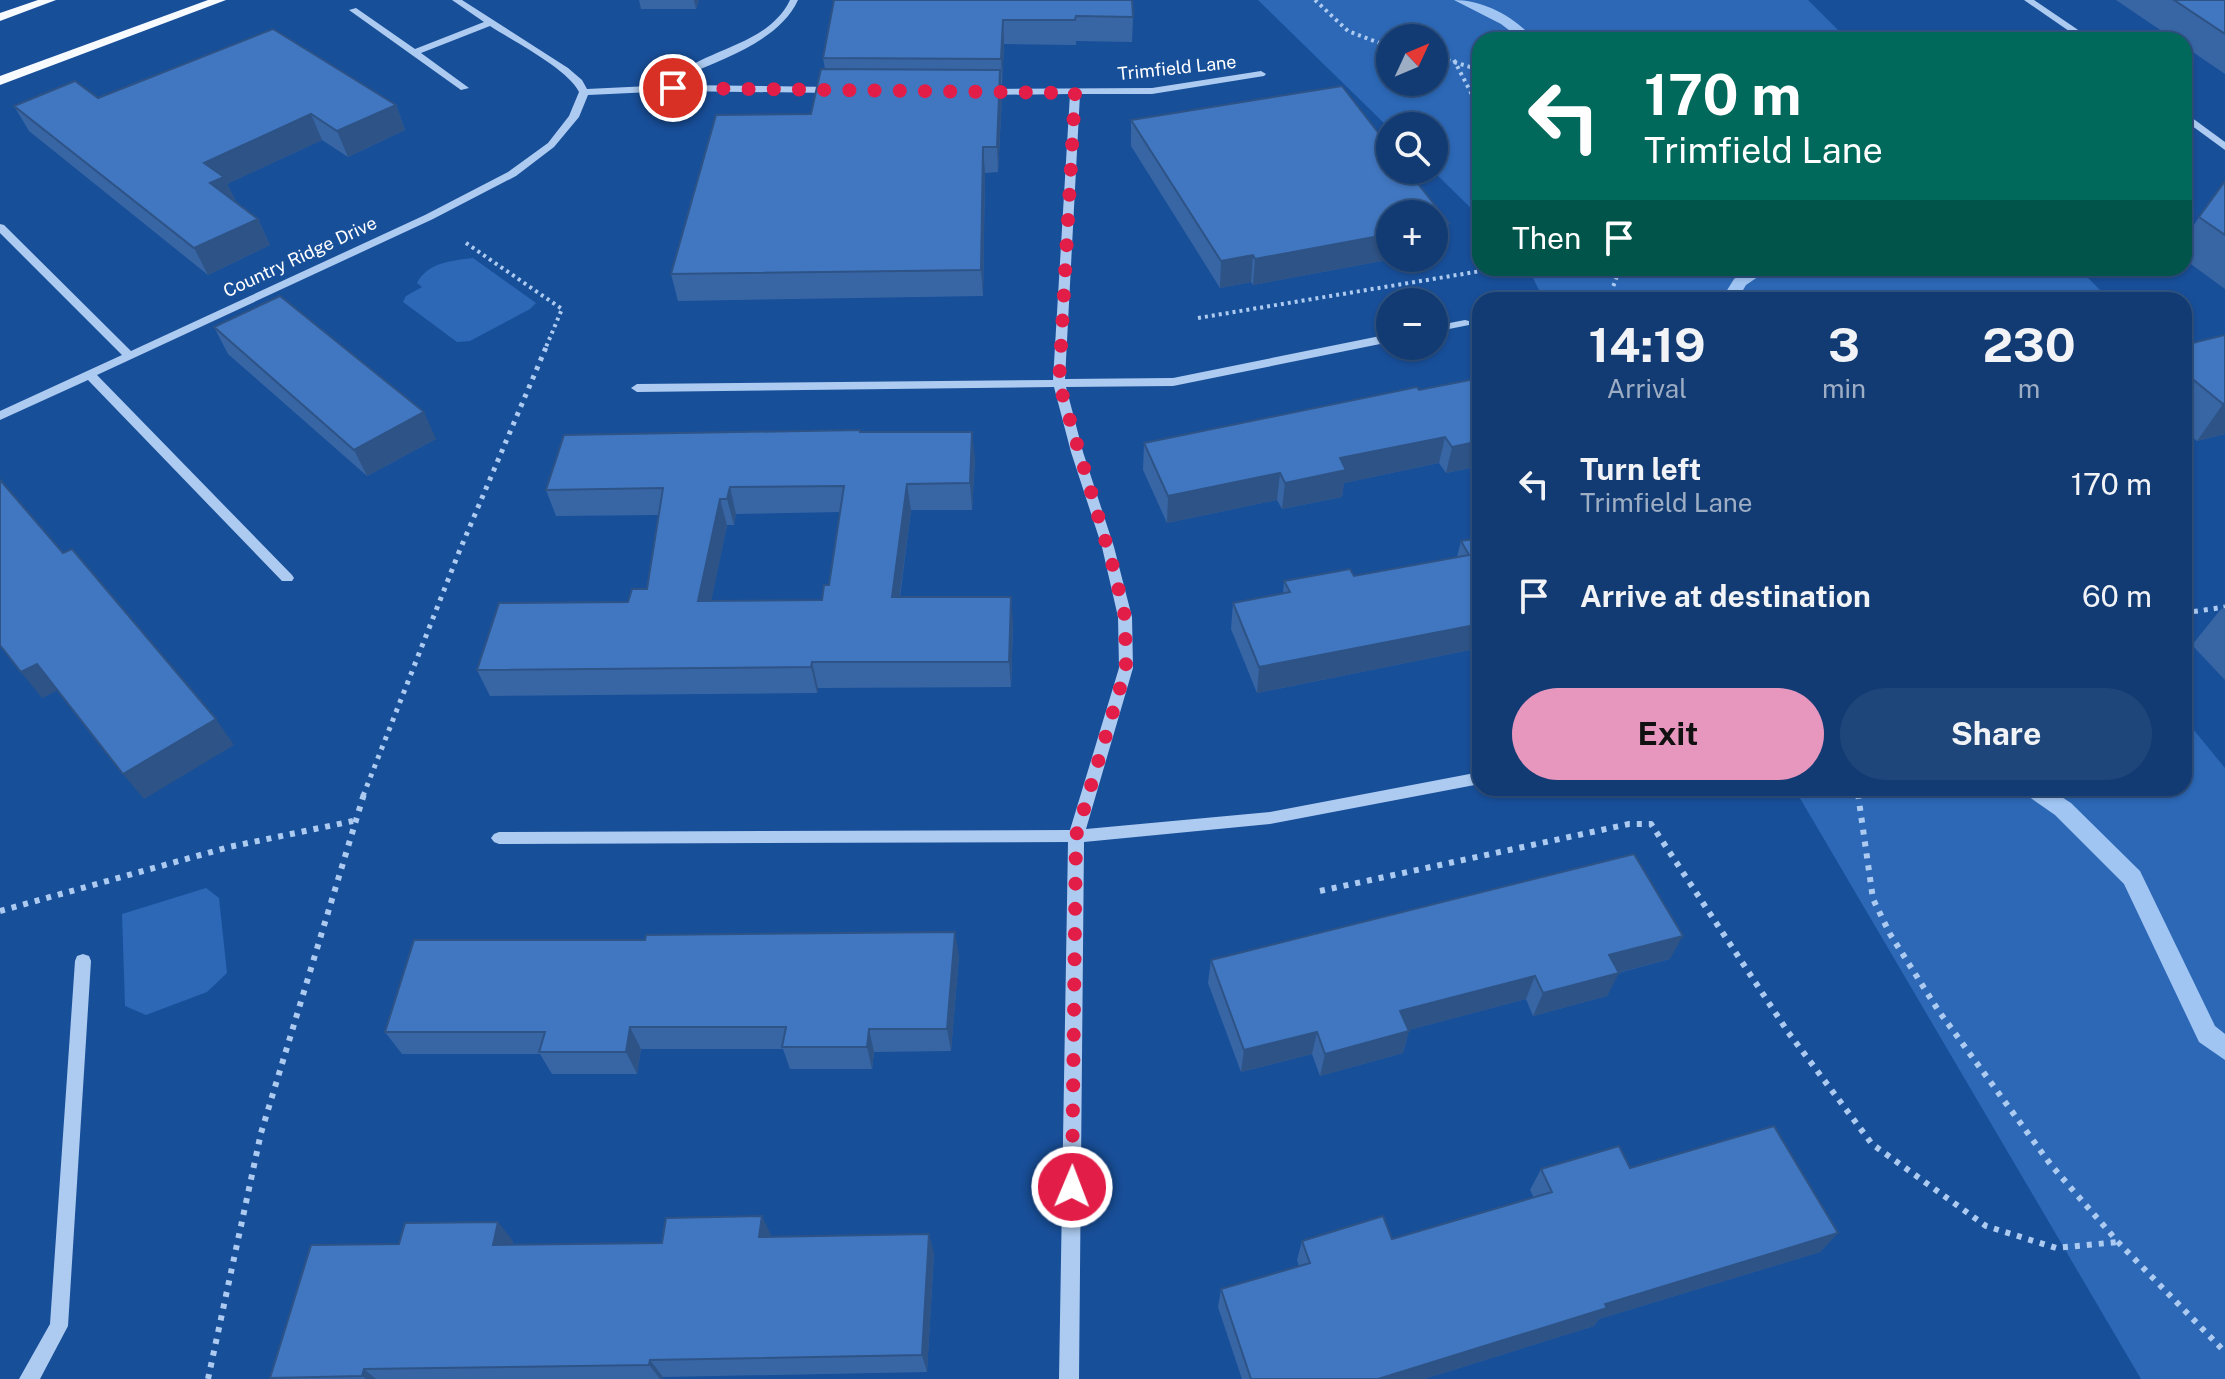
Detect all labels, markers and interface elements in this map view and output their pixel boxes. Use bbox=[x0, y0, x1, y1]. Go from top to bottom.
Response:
north arrow bbox=[1376, 24, 1448, 96]
map controls bbox=[1376, 24, 1448, 360]
street label: Trimfield Lane bbox=[1116, 51, 1237, 84]
pin bbox=[639, 54, 707, 122]
text: 170 m bbox=[1644, 62, 1801, 128]
icon: left bbox=[1512, 64, 1616, 168]
icon: arrive bbox=[651, 66, 695, 110]
button: search bbox=[1376, 112, 1448, 184]
text: Trimfield Lane bbox=[1644, 129, 1883, 171]
button: + bbox=[1376, 200, 1448, 272]
street label: Country Ridge Drive bbox=[220, 212, 380, 301]
icon: arrive bbox=[1597, 216, 1641, 260]
text: Then bbox=[1512, 220, 1581, 256]
button: − bbox=[1376, 288, 1448, 360]
text: 14:19 bbox=[1588, 316, 1706, 373]
text: 3 bbox=[1828, 316, 1860, 373]
text: 230 bbox=[1982, 316, 2076, 373]
text: Arrival bbox=[1607, 373, 1687, 404]
text: min bbox=[1822, 373, 1866, 404]
text: m bbox=[2018, 373, 2040, 404]
text: Turn left bbox=[1580, 451, 1701, 487]
icon: left bbox=[1512, 462, 1556, 506]
text: 170 m bbox=[2071, 466, 2152, 502]
text: Trimfield Lane bbox=[1580, 487, 1753, 518]
icon: arrive bbox=[1512, 574, 1556, 618]
text: Arrive at destination bbox=[1580, 578, 1871, 614]
text: 60 m bbox=[2082, 578, 2152, 614]
button: Exit bbox=[1512, 688, 1824, 780]
button: Share bbox=[1840, 688, 2152, 780]
position arrow bbox=[1030, 1145, 1114, 1229]

